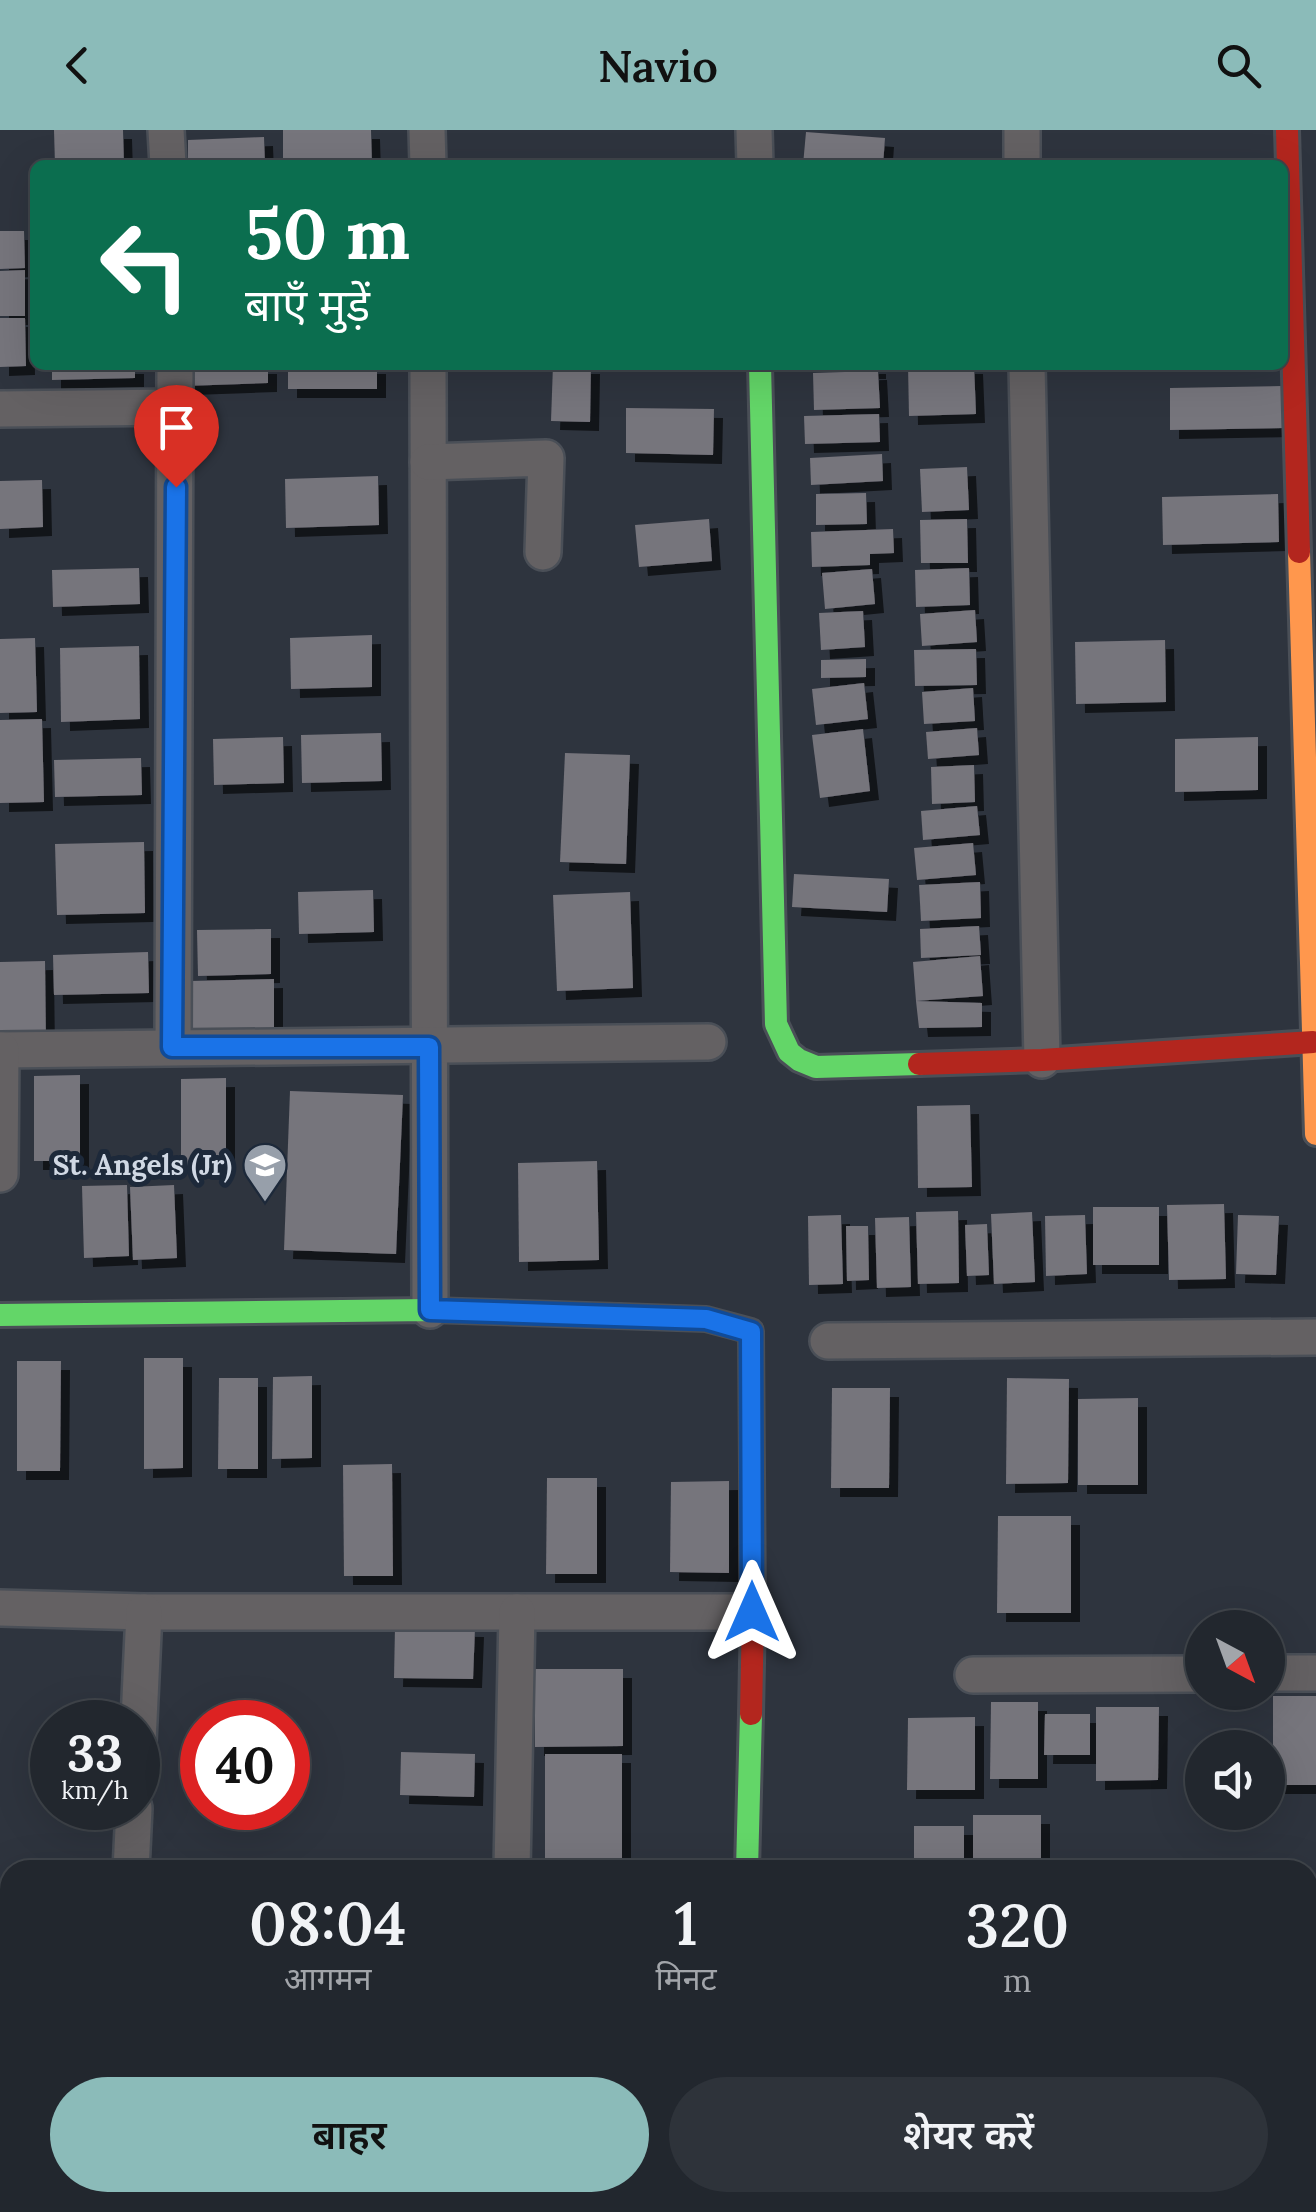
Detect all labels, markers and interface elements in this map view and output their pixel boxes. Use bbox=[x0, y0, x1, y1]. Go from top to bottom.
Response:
text: Navio bbox=[598, 37, 718, 94]
icon: back bbox=[50, 38, 105, 93]
icon: search bbox=[1211, 38, 1266, 93]
text: 50 m bbox=[245, 189, 410, 278]
icon: left bbox=[80, 200, 210, 330]
text: बाएँ मुड़ें bbox=[245, 276, 370, 333]
pin bbox=[134, 385, 219, 488]
icon: arrive bbox=[149, 400, 204, 455]
school or university icon: St. Angels (Jr) bbox=[242, 1142, 288, 1203]
place label: St. Angels (Jr) bbox=[53, 1147, 232, 1183]
position arrow bbox=[700, 1560, 804, 1664]
north arrow bbox=[1185, 1610, 1285, 1710]
map controls bbox=[1185, 1610, 1285, 1830]
speed limit sign: 40 bbox=[180, 1700, 310, 1830]
text: 33 bbox=[67, 1721, 123, 1785]
button: sound bbox=[1185, 1730, 1285, 1830]
text: km/h bbox=[61, 1774, 129, 1806]
text: 08:04 bbox=[249, 1885, 406, 1961]
text: 1 bbox=[674, 1885, 698, 1961]
text: 320 bbox=[966, 1887, 1069, 1963]
text: आगमन bbox=[284, 1958, 372, 1999]
text: मिनट bbox=[655, 1958, 717, 1999]
text: m bbox=[1003, 1960, 1032, 2001]
button: बाहर bbox=[50, 2077, 649, 2192]
button: शेयर करें bbox=[669, 2077, 1268, 2192]

